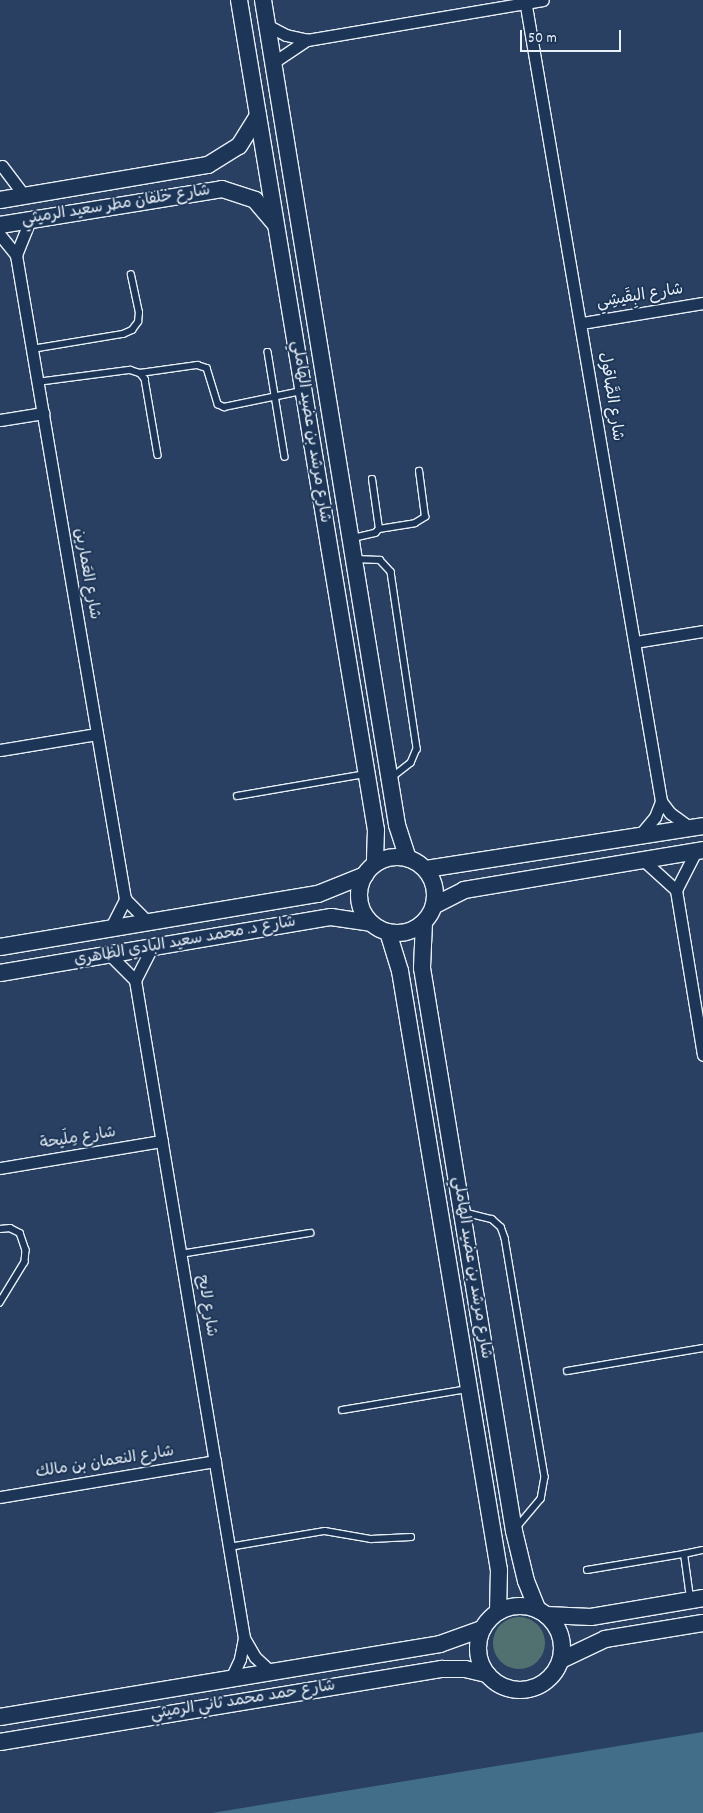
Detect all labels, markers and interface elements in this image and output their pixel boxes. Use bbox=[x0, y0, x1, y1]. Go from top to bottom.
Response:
scale bar bbox=[523, 20, 624, 52]
text: 50 m bbox=[528, 28, 557, 50]
street label: شارع خلفان مطر سعيد الرميثي bbox=[20, 182, 212, 230]
street label: شارع البِقَيشِي bbox=[595, 281, 685, 313]
street label: شارع مرشد بن عضيد الهاملي bbox=[286, 340, 334, 524]
street label: شارع الصَّاقول bbox=[593, 351, 627, 443]
street label: شارع العَمارين bbox=[69, 527, 103, 621]
street label: شارع د. محمد سعيد البادي الظاهري bbox=[73, 913, 297, 971]
street label: شارع مِلَيحة bbox=[39, 1124, 117, 1154]
street label: شارع مرشد بن عضيد الهاملي bbox=[447, 1176, 495, 1360]
street label: شارع لايح bbox=[192, 1274, 220, 1338]
street label: شارع النعمان بن مالك bbox=[34, 1443, 176, 1483]
street label: شارع حمد محمد ثاني الرميثي bbox=[149, 1677, 337, 1725]

